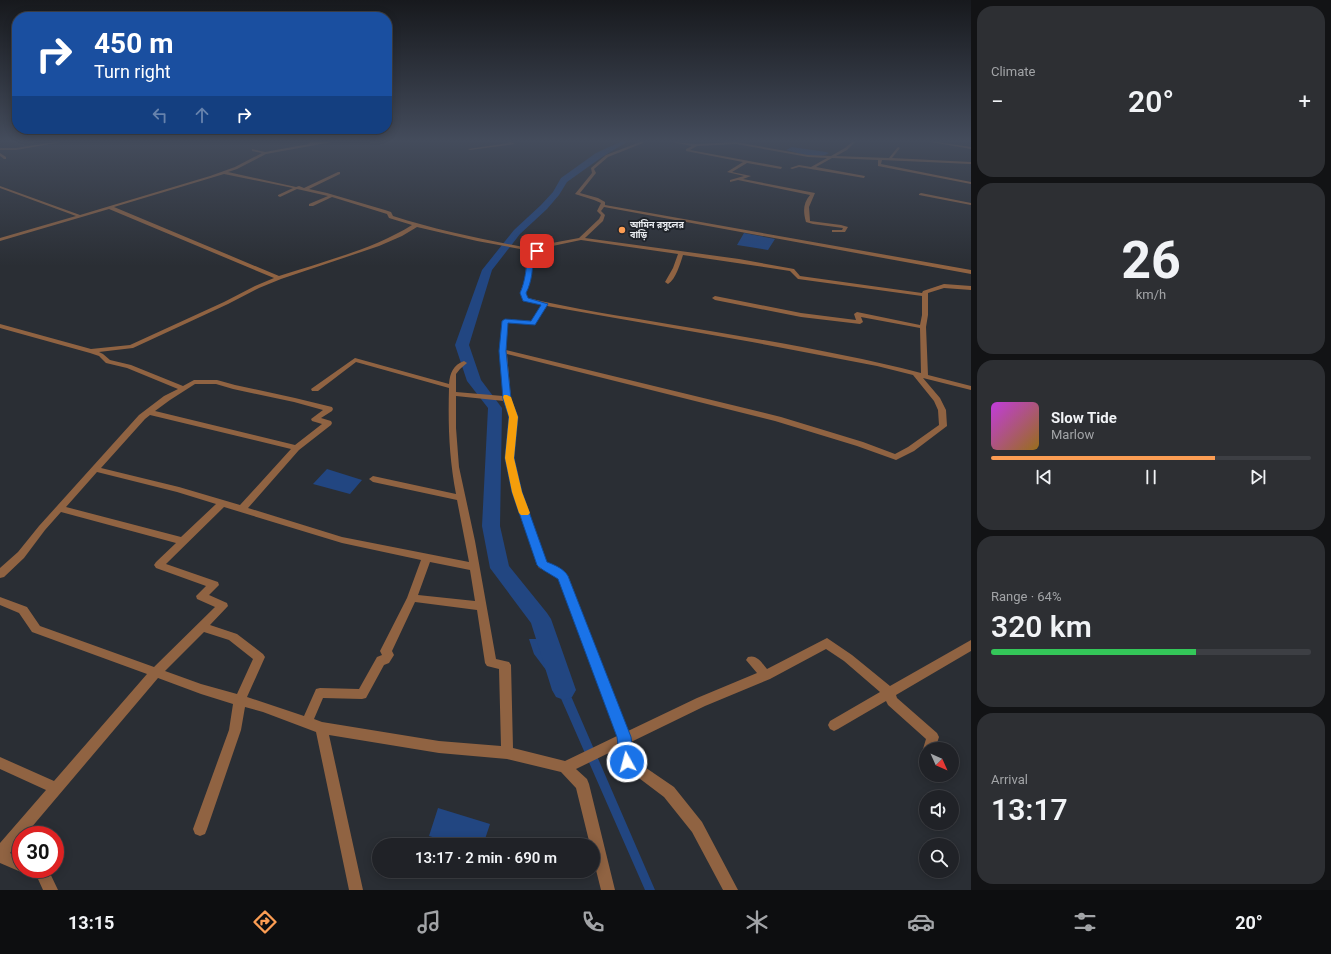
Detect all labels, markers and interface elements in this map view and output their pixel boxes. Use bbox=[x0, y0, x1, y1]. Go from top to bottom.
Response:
text: 450 m bbox=[94, 27, 173, 60]
icon: right bbox=[28, 28, 80, 80]
text: Turn right bbox=[94, 61, 171, 82]
text: Climate bbox=[991, 64, 1035, 79]
text: 20° bbox=[1128, 84, 1174, 119]
text: − bbox=[991, 89, 1004, 114]
text: + bbox=[1299, 89, 1311, 114]
icon: left bbox=[149, 104, 171, 126]
icon: ahead bbox=[191, 104, 213, 126]
icon: right bbox=[233, 104, 255, 126]
place label: আমিন রসুলের বাড়ি bbox=[629, 219, 684, 241]
marker: আমিন রসুলের বাড়ি bbox=[617, 225, 627, 235]
text: 26 bbox=[1121, 230, 1181, 291]
pin bbox=[520, 234, 554, 268]
icon: arrive bbox=[526, 240, 548, 262]
text: km/h bbox=[1136, 287, 1166, 302]
text: Slow Tide bbox=[1051, 409, 1117, 427]
text: Marlow bbox=[1051, 427, 1094, 442]
icon: previous bbox=[1033, 466, 1055, 488]
icon: pause bbox=[1140, 466, 1162, 488]
icon: next bbox=[1247, 466, 1269, 488]
text: Range · 64% bbox=[991, 589, 1061, 604]
text: 320 km bbox=[991, 609, 1092, 644]
position arrow bbox=[606, 741, 648, 783]
north arrow bbox=[919, 742, 959, 782]
map controls bbox=[919, 742, 959, 878]
text: Arrival bbox=[991, 772, 1028, 787]
button: sound bbox=[919, 790, 959, 830]
text: 13:17 bbox=[991, 792, 1068, 827]
speed limit sign: 30 bbox=[12, 826, 64, 878]
button: search bbox=[919, 838, 959, 878]
text: 13:17 · 2 min · 690 m bbox=[415, 849, 557, 867]
icon: directions bbox=[251, 908, 279, 936]
icon: music bbox=[415, 908, 443, 936]
icon: phone bbox=[579, 908, 607, 936]
icon: climate bbox=[743, 908, 771, 936]
icon: car bbox=[907, 908, 935, 936]
icon: filters bbox=[1071, 908, 1099, 936]
text: 13:15 bbox=[68, 912, 114, 933]
text: 20° bbox=[1235, 912, 1263, 933]

